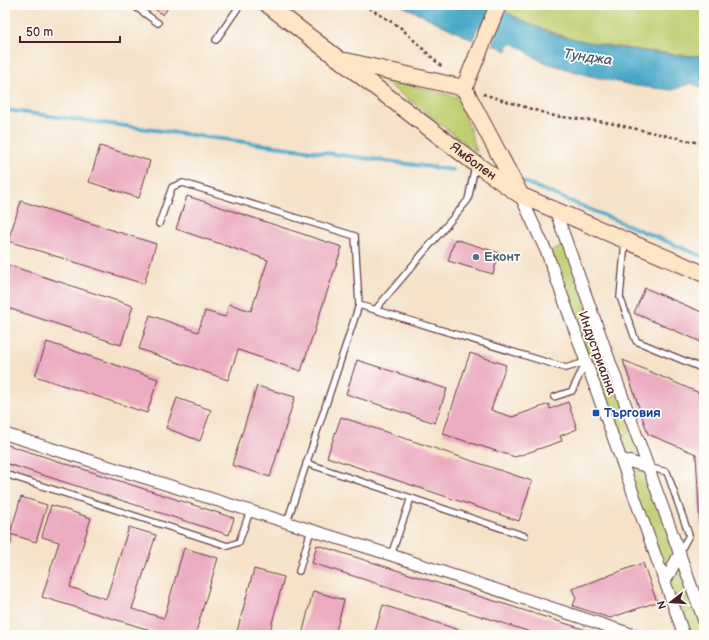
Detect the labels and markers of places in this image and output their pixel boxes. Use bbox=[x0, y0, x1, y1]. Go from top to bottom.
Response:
place label: Еконт bbox=[484, 249, 521, 265]
marker: Еконт bbox=[471, 252, 481, 262]
place label: Търговия bbox=[604, 405, 661, 421]
marker: Търговия bbox=[591, 408, 601, 418]

